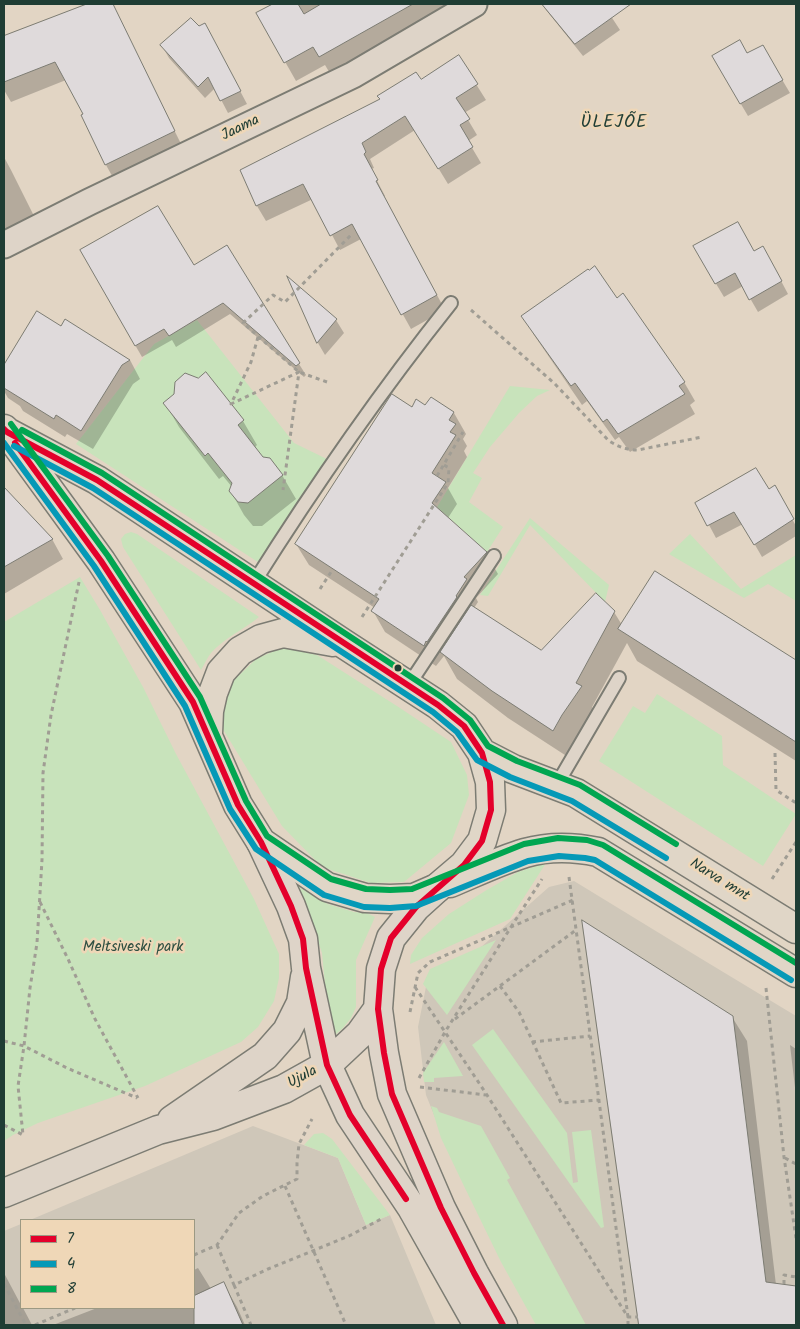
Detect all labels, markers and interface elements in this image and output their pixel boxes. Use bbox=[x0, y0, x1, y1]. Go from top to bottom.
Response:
street label: Jaama bbox=[219, 112, 263, 146]
district label: ÜLEJÕE bbox=[580, 113, 648, 135]
unlabelled marker bbox=[393, 663, 403, 673]
street label: Narva mnt bbox=[686, 856, 752, 906]
park label: Meltsiveski park bbox=[83, 939, 183, 957]
street label: Ujula bbox=[285, 1063, 321, 1093]
legend bbox=[20, 1219, 195, 1309]
text: 7 bbox=[67, 1227, 74, 1251]
text: 4 bbox=[67, 1252, 75, 1276]
text: 8 bbox=[67, 1277, 76, 1301]

